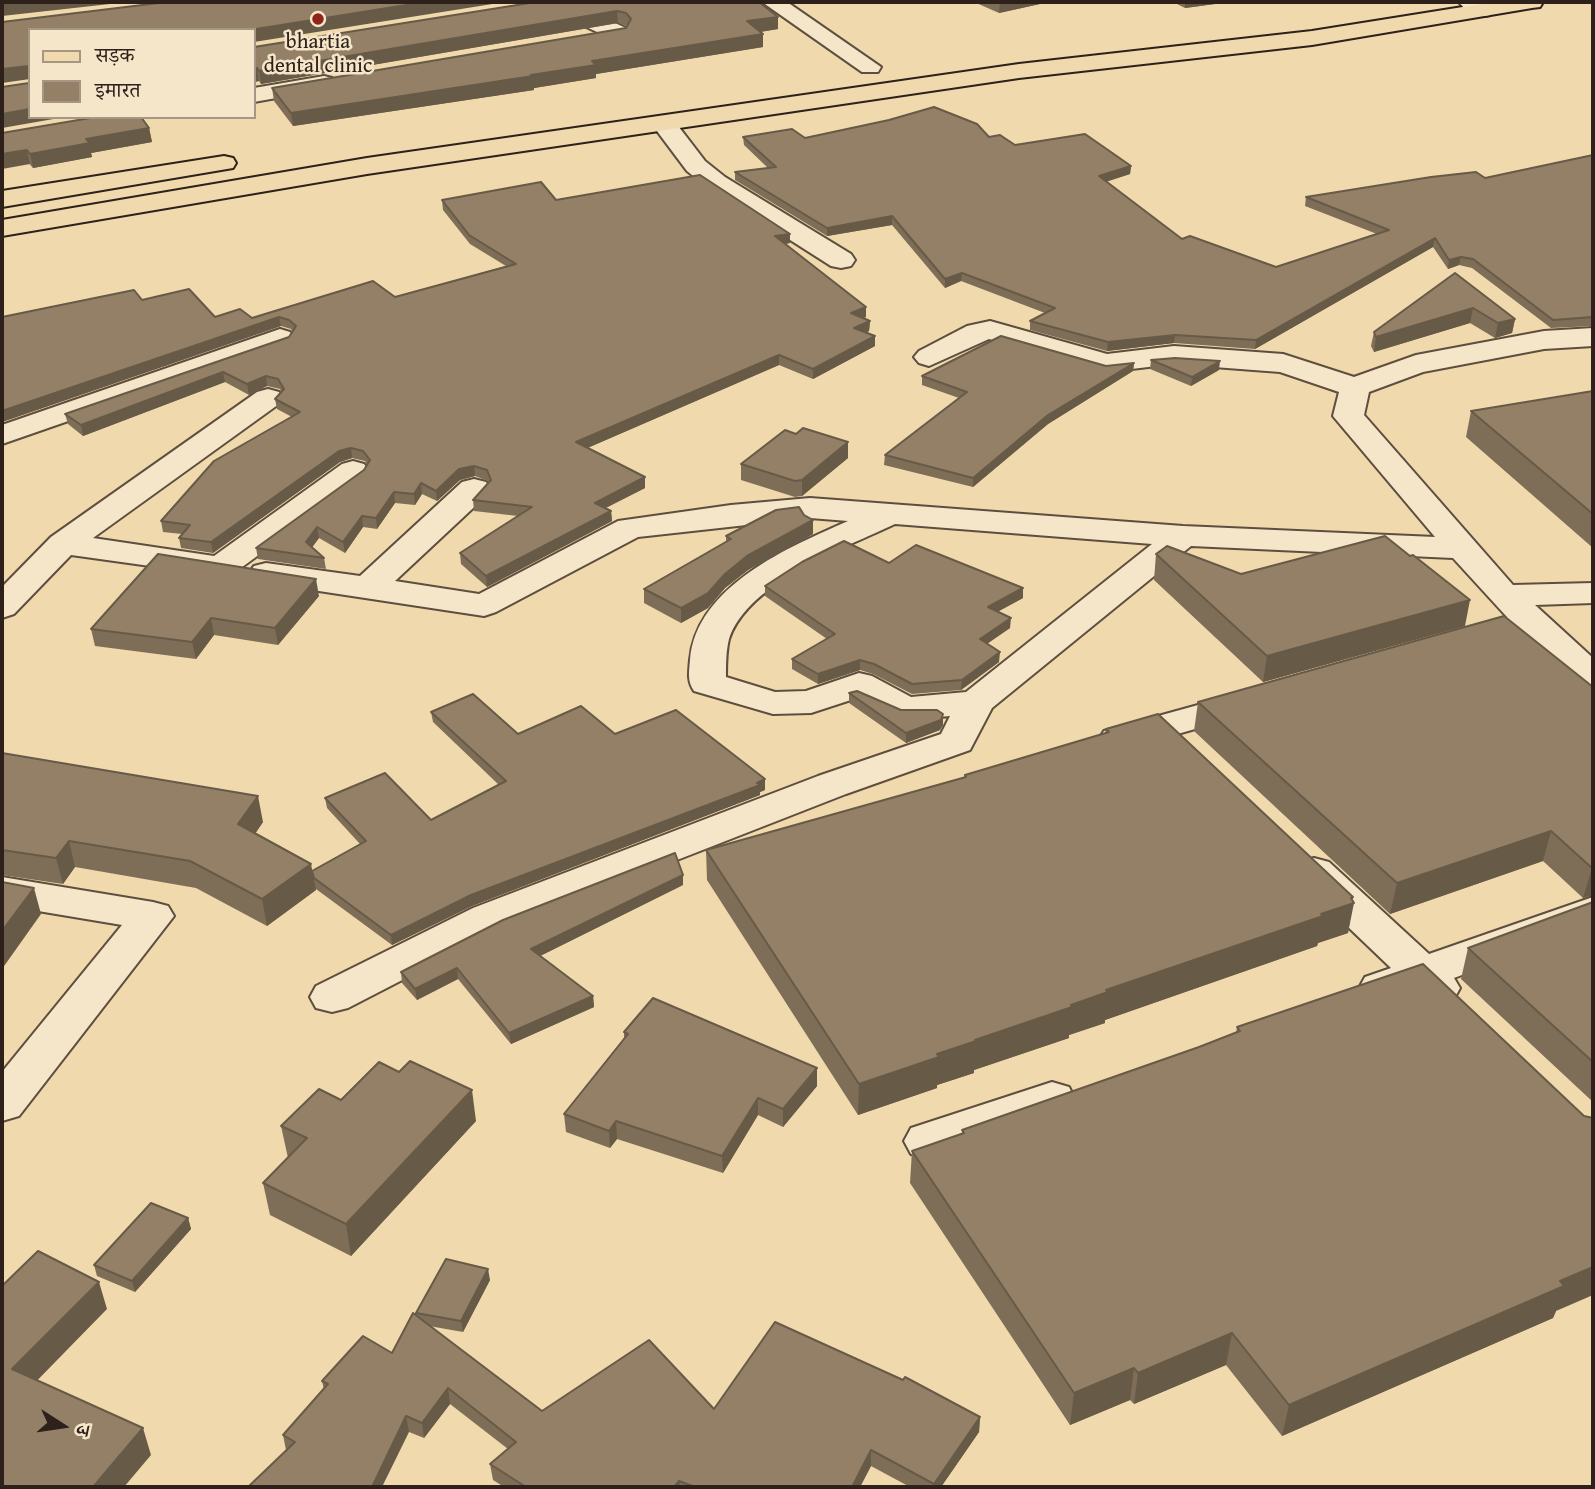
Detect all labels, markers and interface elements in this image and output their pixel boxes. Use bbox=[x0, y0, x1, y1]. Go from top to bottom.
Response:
marker: bhartia dental clinic bbox=[310, 11, 326, 27]
legend bbox=[28, 28, 256, 119]
place label: bhartia dental clinic bbox=[264, 30, 372, 80]
text: सड़क bbox=[95, 39, 134, 70]
text: इमारत bbox=[95, 74, 141, 105]
north arrow bbox=[28, 1391, 98, 1461]
text: उ bbox=[69, 1423, 98, 1438]

